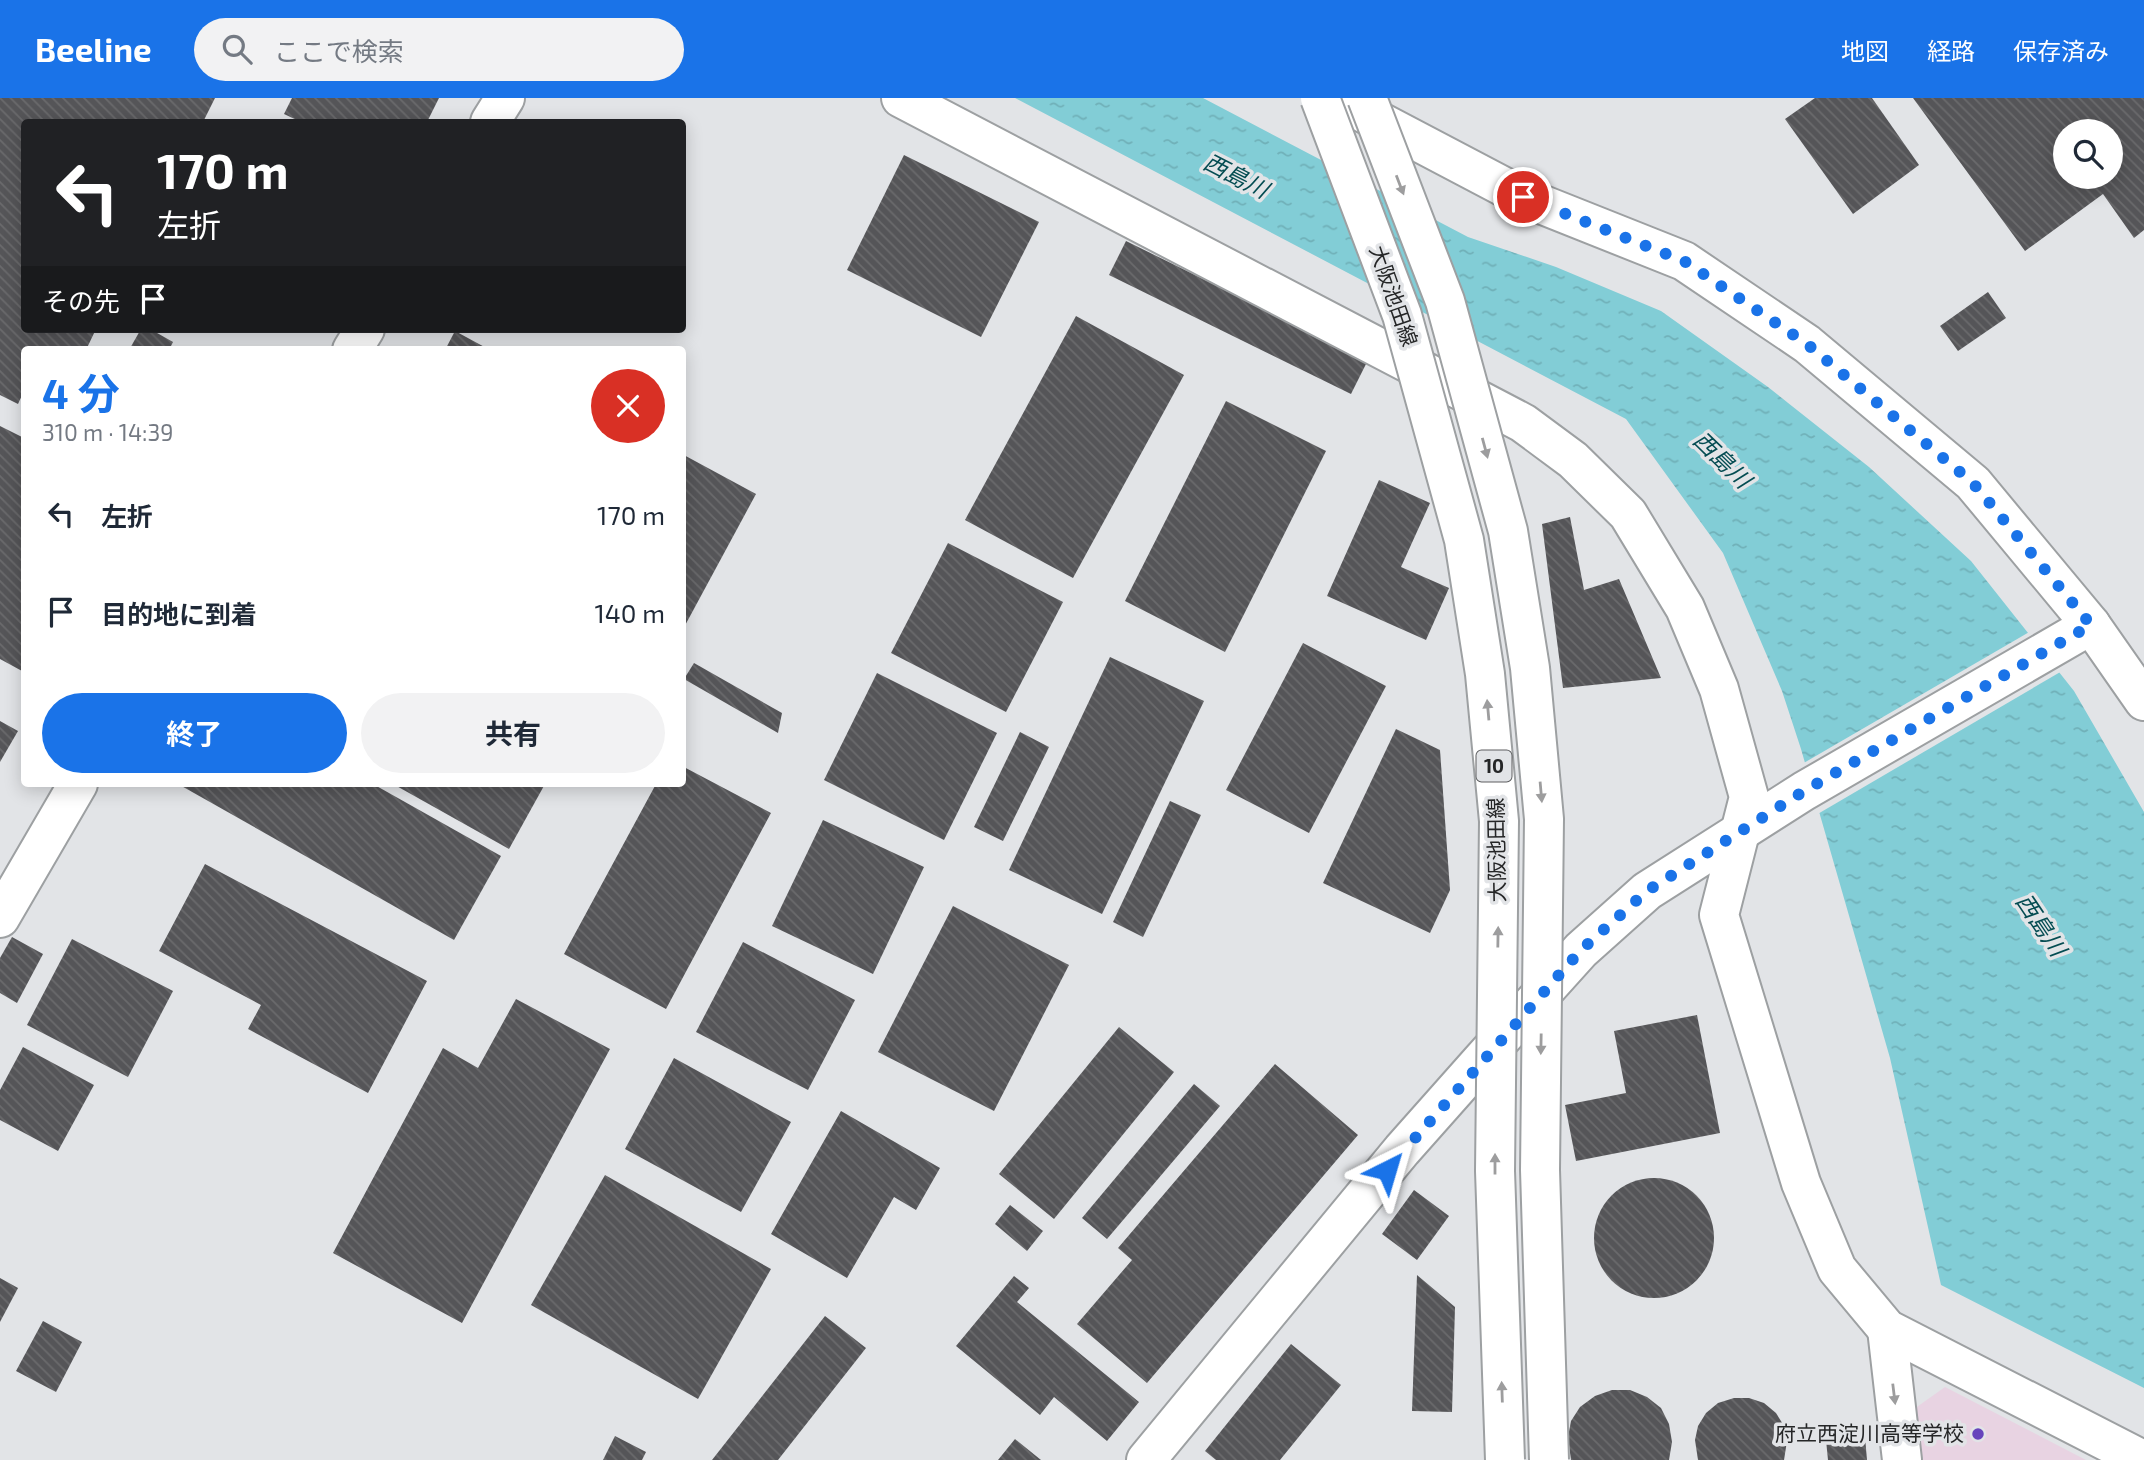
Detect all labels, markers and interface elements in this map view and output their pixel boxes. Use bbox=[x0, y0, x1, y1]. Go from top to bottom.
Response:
search box bbox=[194, 18, 684, 81]
text: Beeline bbox=[35, 29, 152, 69]
icon: search bbox=[218, 30, 256, 68]
text: ここで検索 bbox=[274, 35, 404, 66]
text: 地図 bbox=[1841, 36, 1889, 65]
text: 経路 bbox=[1927, 36, 1975, 65]
text: 保存済み bbox=[2013, 36, 2109, 65]
map controls bbox=[2053, 119, 2123, 189]
button: search bbox=[2053, 119, 2123, 189]
text: 170 m bbox=[157, 140, 289, 199]
icon: left bbox=[42, 147, 133, 238]
water label: 西島川 bbox=[1199, 147, 1276, 205]
pin bbox=[1493, 167, 1553, 227]
one-way arrow bbox=[1395, 174, 1406, 195]
icon: arrive bbox=[1504, 178, 1542, 216]
text: 左折 bbox=[157, 205, 221, 243]
street label: 大阪池田線 bbox=[1366, 242, 1423, 349]
icon: arrive bbox=[134, 280, 172, 318]
text: その先 bbox=[42, 285, 120, 316]
text: 4 分 bbox=[42, 367, 120, 417]
button: close bbox=[591, 369, 665, 443]
text: 310 m · 14:39 bbox=[42, 418, 173, 446]
water label: 西島川 bbox=[1688, 425, 1759, 495]
one-way arrow bbox=[1480, 437, 1491, 459]
icon: left bbox=[42, 495, 80, 533]
text: 170 m bbox=[597, 499, 665, 530]
text: 左折 bbox=[101, 500, 153, 531]
icon: arrive bbox=[42, 593, 80, 631]
text: 140 m bbox=[594, 597, 665, 628]
text: 目的地に到着 bbox=[101, 598, 257, 629]
button: 終了 bbox=[42, 693, 347, 773]
button: 共有 bbox=[361, 693, 665, 773]
one-way arrow bbox=[1483, 699, 1494, 721]
road number: 10 bbox=[1476, 750, 1512, 782]
one-way arrow bbox=[1536, 781, 1547, 803]
street label: 大阪池田線 bbox=[1482, 797, 1509, 903]
water label: 西島川 bbox=[2011, 888, 2074, 963]
one-way arrow bbox=[1492, 926, 1504, 948]
one-way arrow bbox=[1535, 1033, 1547, 1055]
position arrow bbox=[1350, 1133, 1424, 1207]
one-way arrow bbox=[1489, 1153, 1501, 1175]
one-way arrow bbox=[1497, 1381, 1508, 1403]
one-way arrow bbox=[1889, 1384, 1900, 1406]
place label: 府立西淀川高等学校 bbox=[1775, 1420, 1964, 1445]
marker: 府立西淀川高等学校 bbox=[1970, 1426, 1986, 1442]

